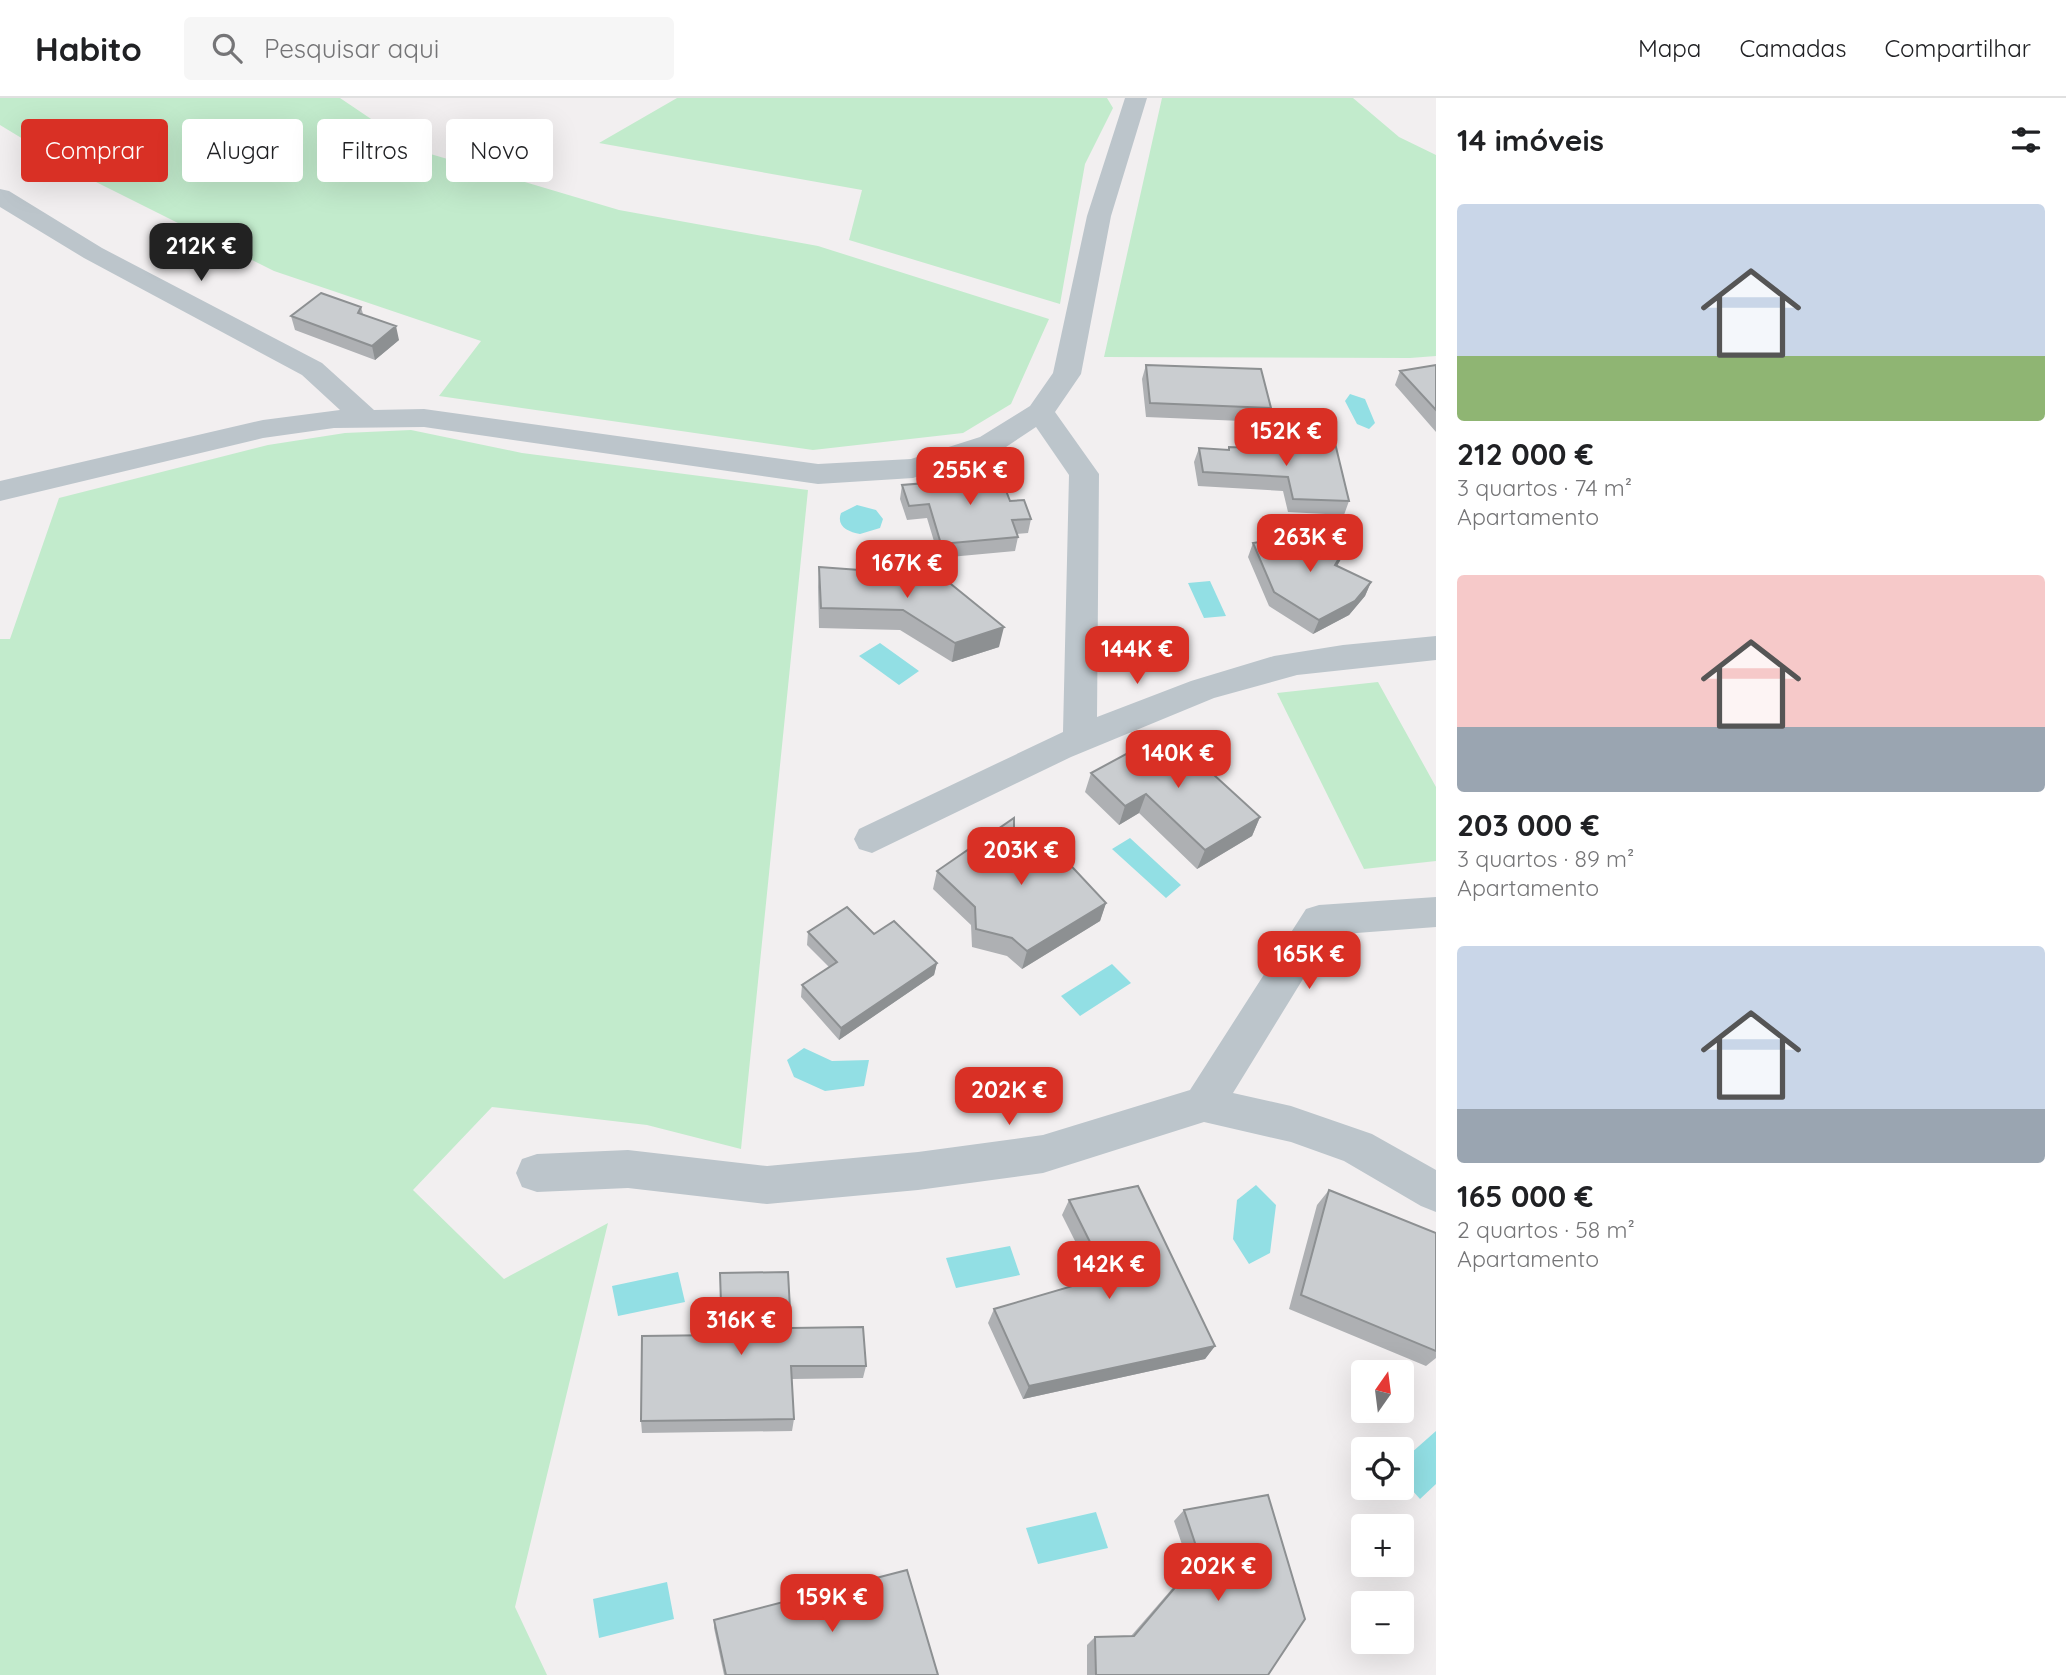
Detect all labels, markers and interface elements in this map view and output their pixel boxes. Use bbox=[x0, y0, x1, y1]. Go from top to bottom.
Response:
search box bbox=[184, 17, 674, 80]
text: Habito bbox=[35, 28, 142, 69]
icon: search bbox=[208, 29, 246, 67]
text: Pesquisar aqui bbox=[264, 32, 439, 65]
text: Mapa bbox=[1638, 33, 1701, 63]
text: Camadas bbox=[1739, 33, 1846, 63]
text: Compartilhar bbox=[1884, 33, 2031, 63]
chip: Comprar bbox=[21, 119, 168, 182]
chip: Alugar bbox=[182, 119, 303, 182]
chip: Filtros bbox=[317, 119, 432, 182]
chip: Novo bbox=[446, 119, 553, 182]
text: 14 imóveis bbox=[1457, 121, 1604, 159]
icon: filters bbox=[2007, 121, 2045, 159]
pin: 212K € bbox=[144, 223, 258, 283]
text: 212K € bbox=[165, 231, 237, 260]
icon: home bbox=[1688, 250, 1814, 376]
pin: 152K € bbox=[1229, 408, 1343, 468]
text: 152K € bbox=[1250, 416, 1322, 445]
text: 212 000 € bbox=[1457, 435, 1594, 473]
pin: 255K € bbox=[913, 448, 1027, 507]
text: 255K € bbox=[932, 455, 1008, 484]
text: 3 quartos · 74 m² bbox=[1457, 473, 1632, 502]
text: Apartamento bbox=[1457, 502, 1599, 531]
pin: 263K € bbox=[1253, 514, 1367, 574]
text: 263K € bbox=[1273, 522, 1347, 551]
pin: 167K € bbox=[850, 540, 964, 600]
text: 167K € bbox=[872, 548, 942, 577]
icon: home bbox=[1688, 621, 1814, 747]
pin: 144K € bbox=[1080, 626, 1194, 686]
text: 144K € bbox=[1101, 634, 1173, 663]
pin: 140K € bbox=[1121, 730, 1235, 790]
text: 140K € bbox=[1142, 738, 1214, 767]
text: 203 000 € bbox=[1457, 806, 1599, 844]
pin: 203K € bbox=[964, 828, 1078, 887]
text: 203K € bbox=[983, 835, 1059, 864]
text: 3 quartos · 89 m² bbox=[1457, 844, 1634, 873]
text: Apartamento bbox=[1457, 873, 1599, 902]
pin: 165K € bbox=[1252, 932, 1366, 991]
text: 165K € bbox=[1274, 939, 1344, 968]
icon: home bbox=[1688, 992, 1814, 1118]
pin: 202K € bbox=[952, 1068, 1066, 1127]
text: 202K € bbox=[971, 1075, 1047, 1104]
text: 165 000 € bbox=[1457, 1177, 1593, 1215]
text: 2 quartos · 58 m² bbox=[1457, 1215, 1635, 1244]
pin: 142K € bbox=[1052, 1242, 1166, 1301]
text: Apartamento bbox=[1457, 1244, 1599, 1273]
text: 142K € bbox=[1073, 1249, 1145, 1278]
pin: 316K € bbox=[684, 1298, 798, 1357]
text: 316K € bbox=[706, 1305, 776, 1334]
north arrow bbox=[1351, 1360, 1414, 1423]
map controls bbox=[1351, 1360, 1414, 1654]
button: locate bbox=[1351, 1437, 1414, 1500]
button: + bbox=[1351, 1514, 1414, 1577]
pin: 202K € bbox=[1161, 1544, 1275, 1603]
text: 202K € bbox=[1180, 1551, 1256, 1580]
pin: 159K € bbox=[775, 1574, 889, 1634]
text: 159K € bbox=[796, 1582, 868, 1611]
button: − bbox=[1351, 1591, 1414, 1654]

